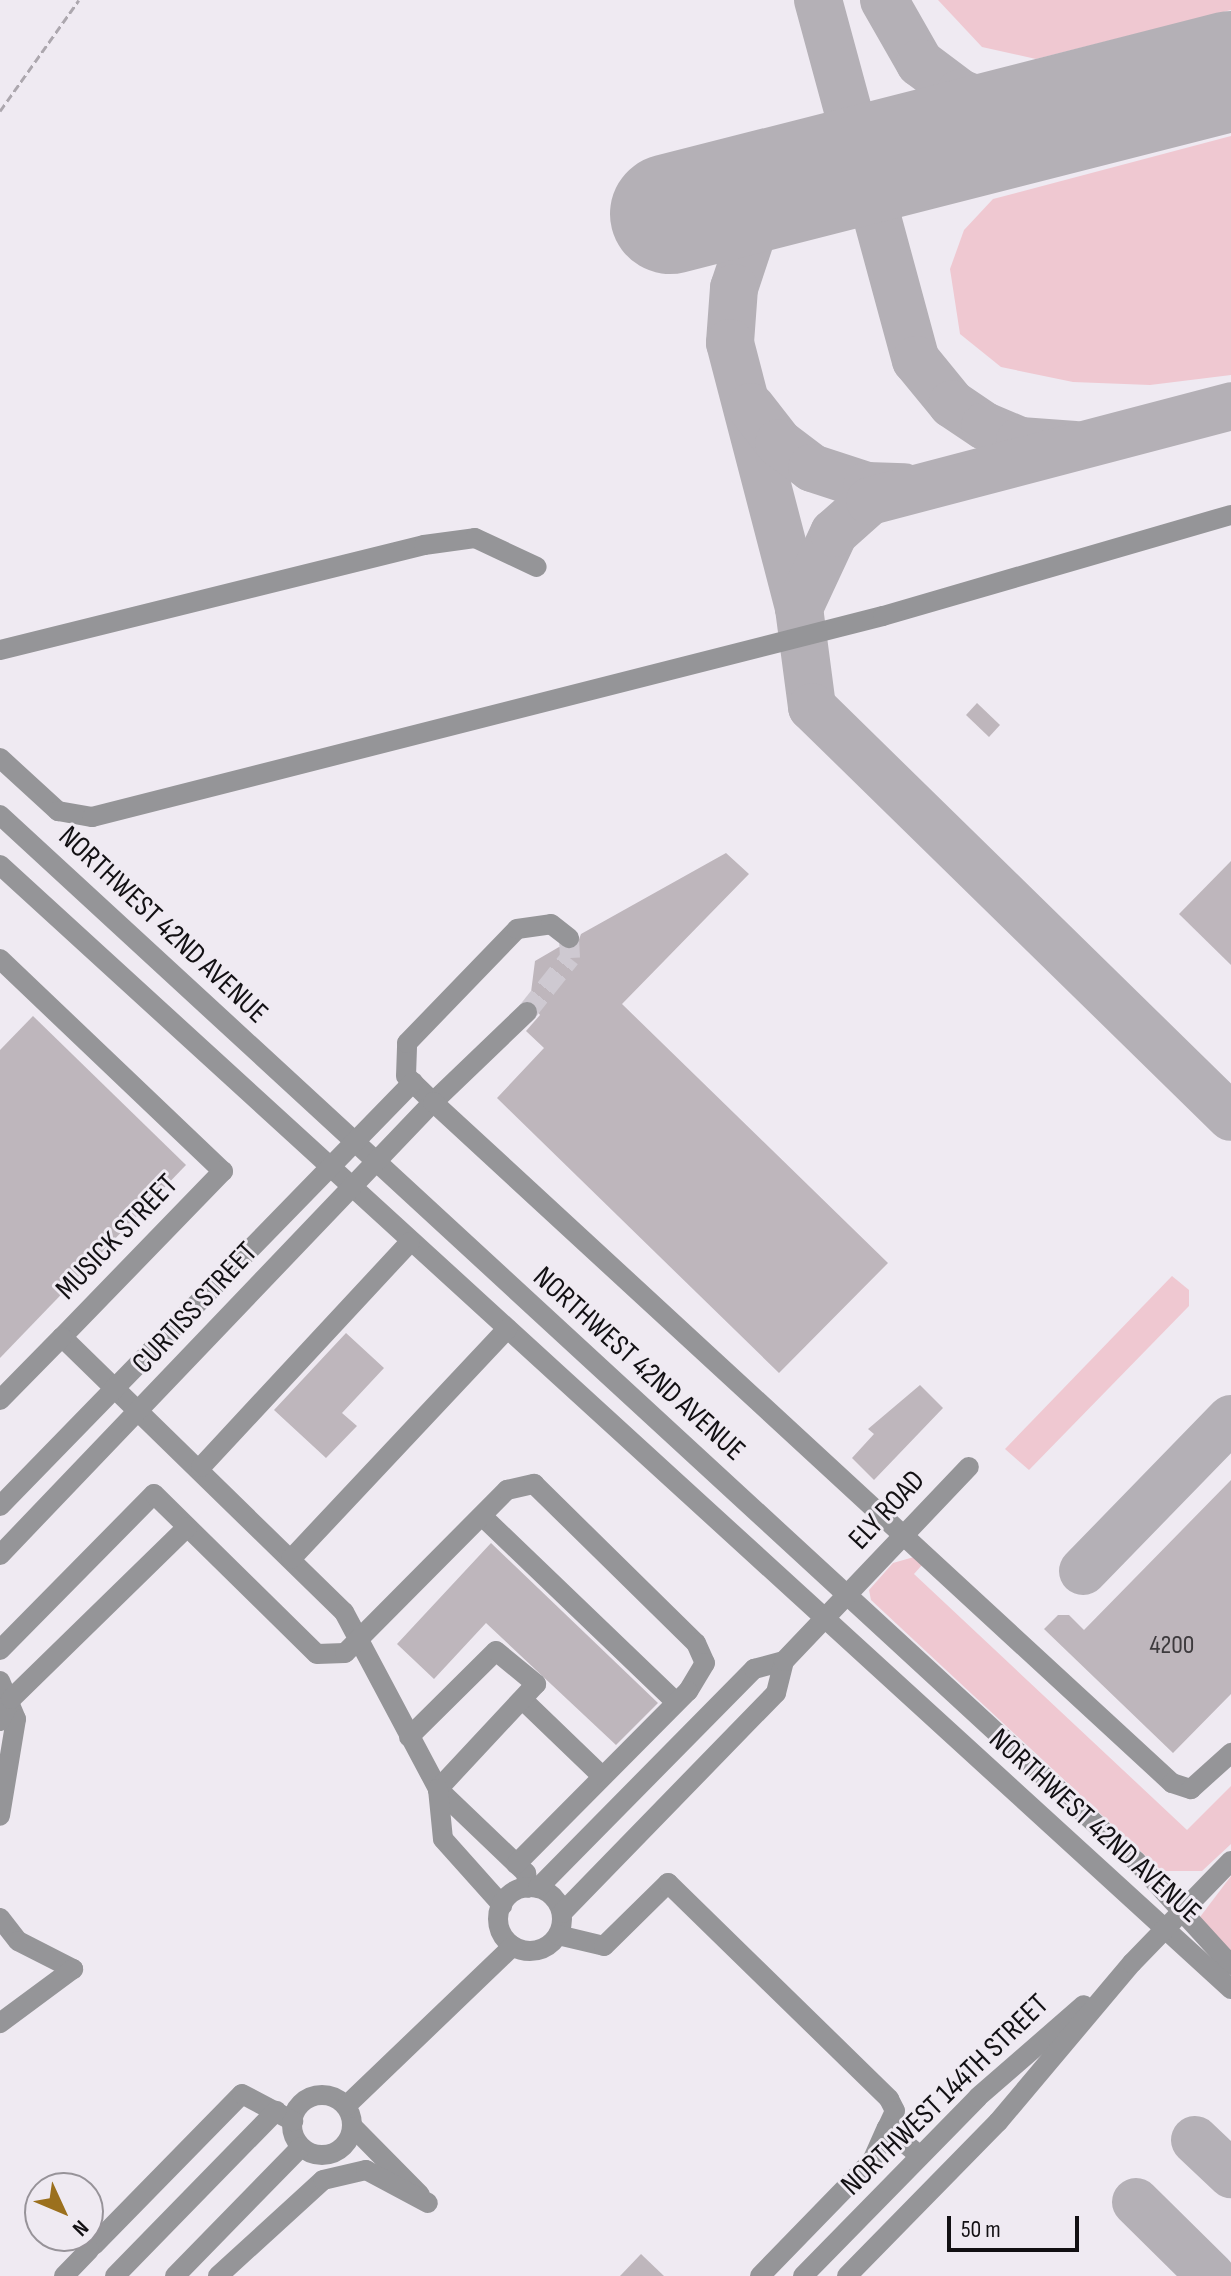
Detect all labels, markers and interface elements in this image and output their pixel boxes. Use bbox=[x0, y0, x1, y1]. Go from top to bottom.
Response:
street label: NORTHWEST 42ND AVENUE bbox=[51, 819, 275, 1031]
street label: MUSICK STREET bbox=[48, 1167, 186, 1307]
street label: CURTISS STREET bbox=[125, 1235, 265, 1381]
street label: NORTHWEST 42ND AVENUE bbox=[526, 1259, 752, 1469]
street label: ELY ROAD bbox=[842, 1463, 932, 1557]
house number: 4200 bbox=[1150, 1630, 1194, 1662]
street label: NORTHWEST 42ND AVENUE bbox=[982, 1721, 1208, 1931]
street label: NORTHWEST 144TH STREET bbox=[834, 1987, 1056, 2203]
north arrow bbox=[24, 2172, 104, 2252]
scale bar bbox=[951, 2200, 1083, 2250]
text: N bbox=[66, 2214, 94, 2241]
text: 50 m bbox=[961, 2215, 1001, 2244]

